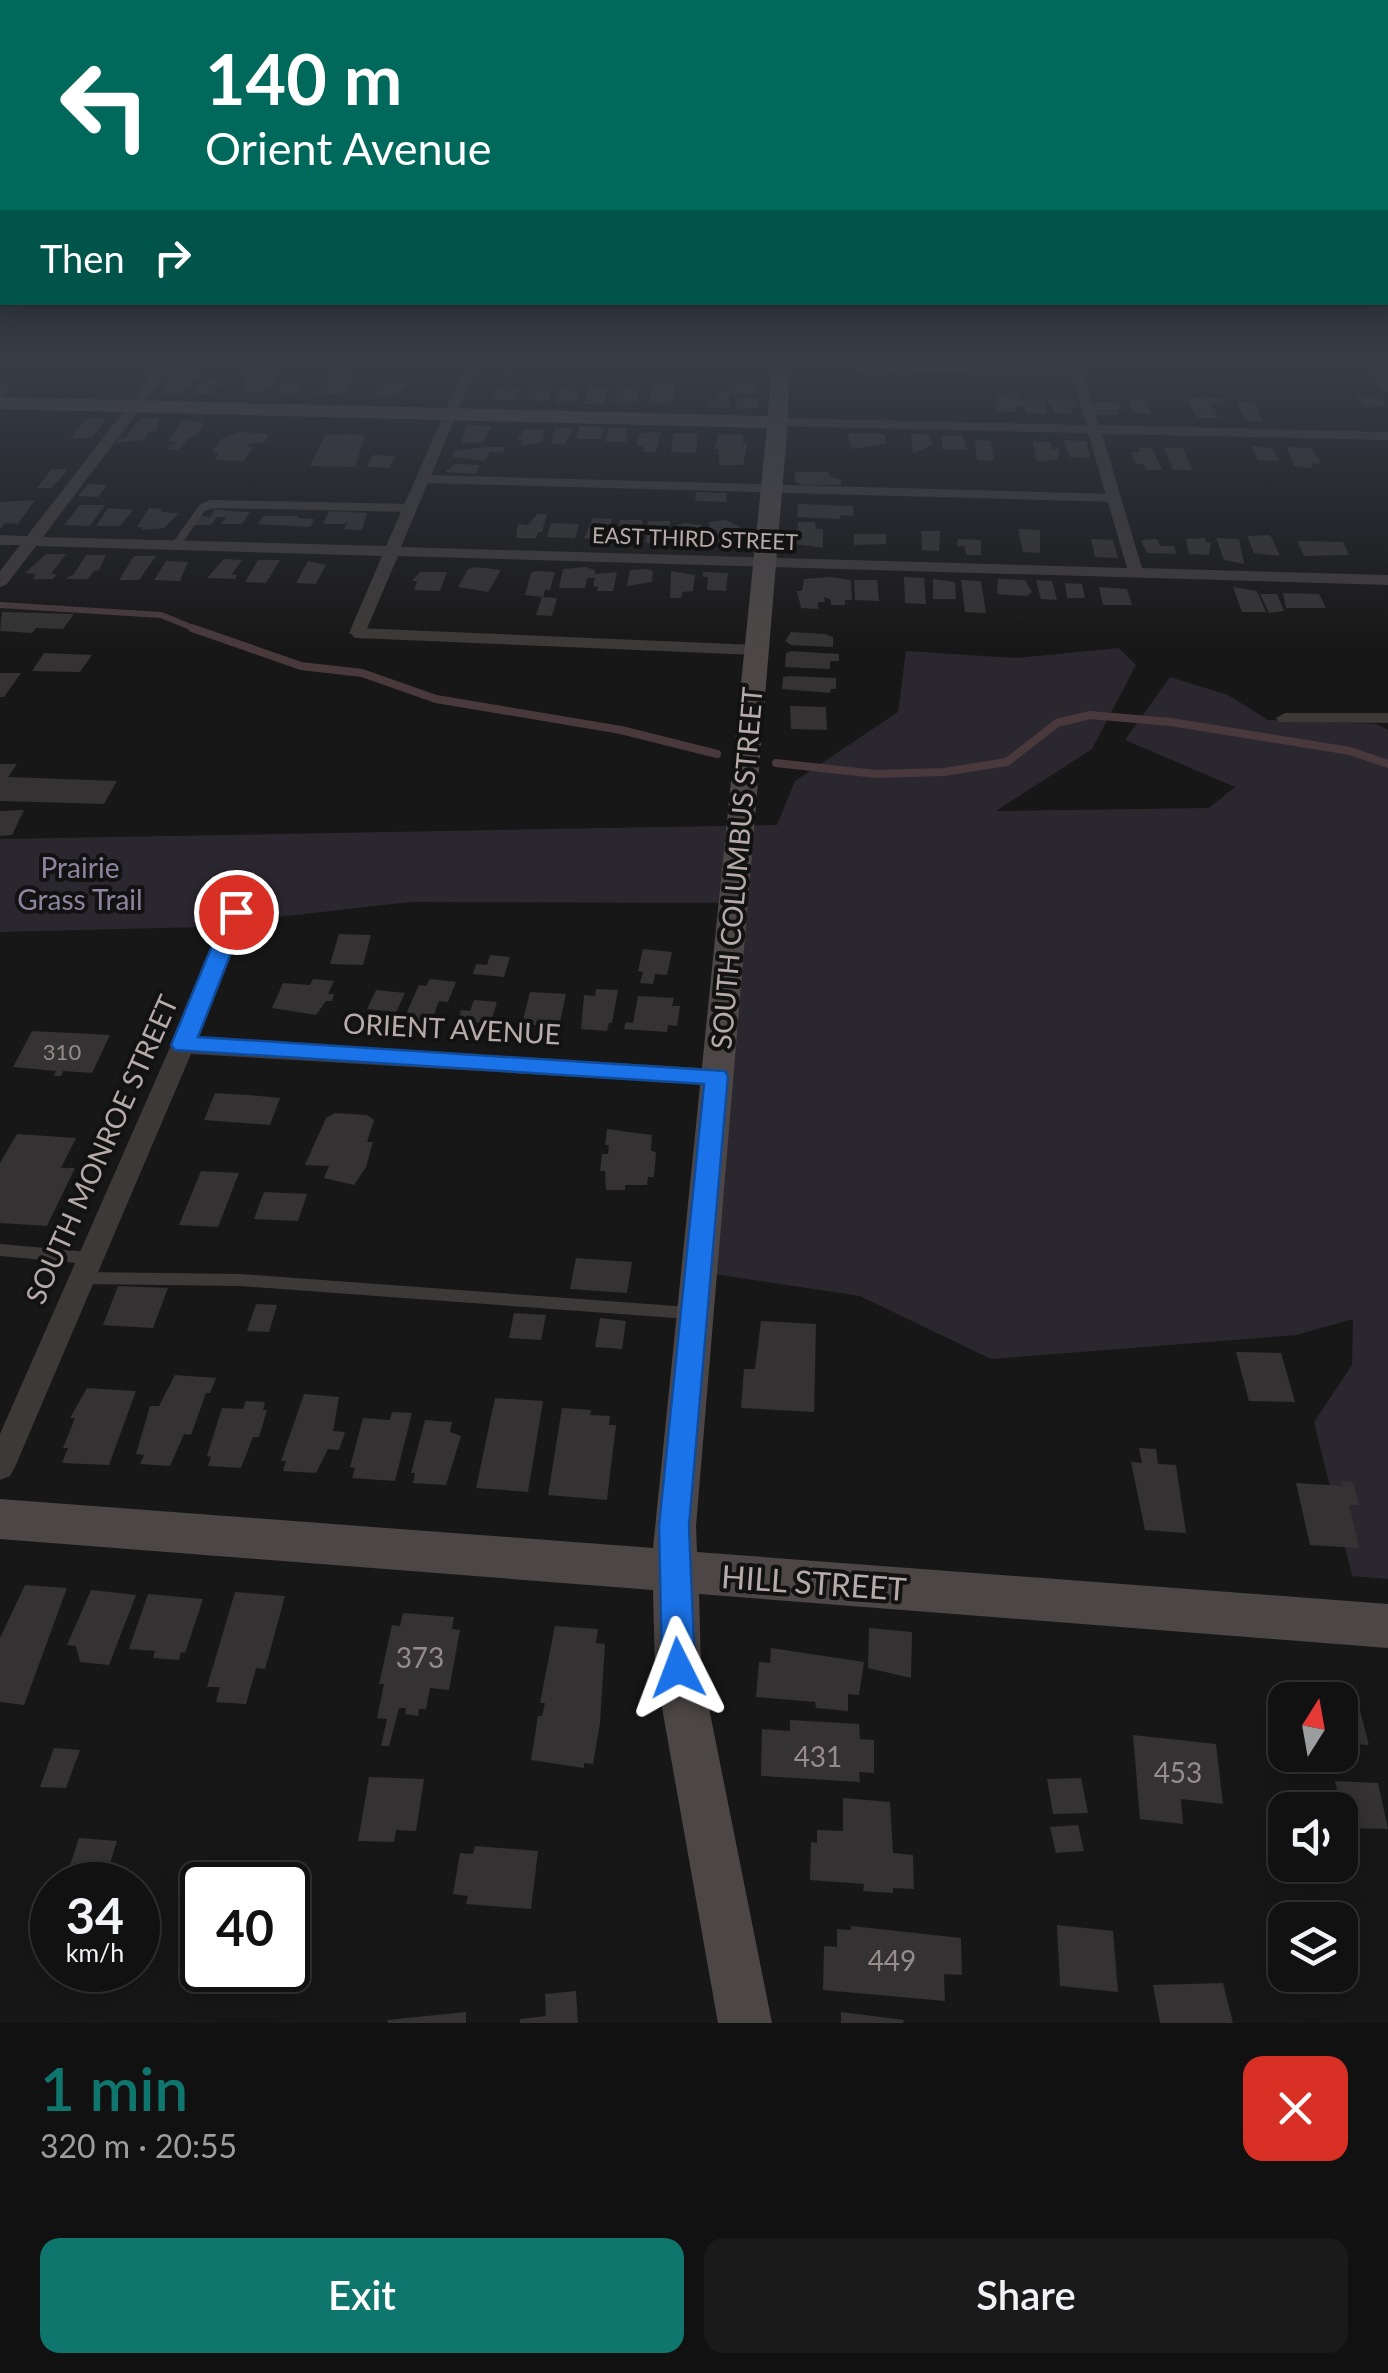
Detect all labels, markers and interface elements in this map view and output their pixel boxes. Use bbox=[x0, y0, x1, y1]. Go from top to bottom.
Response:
text: 140 m bbox=[205, 36, 402, 120]
icon: left bbox=[40, 40, 170, 170]
text: Orient Avenue bbox=[205, 121, 491, 175]
icon: right bbox=[145, 230, 200, 285]
text: Then bbox=[40, 235, 125, 281]
street label: EAST THIRD STREET bbox=[592, 521, 798, 555]
street label: SOUTH COLUMBUS STREET bbox=[703, 685, 769, 1051]
park label: Prairie Grass Trail bbox=[17, 850, 143, 916]
pin bbox=[194, 870, 279, 955]
icon: arrive bbox=[209, 885, 264, 940]
street label: SOUTH MONROE STREET bbox=[17, 989, 185, 1309]
street label: ORIENT AVENUE bbox=[342, 1005, 562, 1051]
house number: 310 bbox=[43, 1038, 81, 1065]
street label: HILL STREET bbox=[720, 1556, 908, 1608]
position arrow bbox=[626, 1616, 730, 1720]
house number: 373 bbox=[396, 1640, 444, 1674]
north arrow bbox=[1268, 1682, 1358, 1772]
map controls bbox=[1268, 1682, 1358, 1992]
house number: 431 bbox=[794, 1739, 842, 1773]
house number: 453 bbox=[1154, 1755, 1202, 1789]
button: sound bbox=[1268, 1792, 1358, 1882]
speed limit sign: 40 bbox=[180, 1862, 310, 1992]
text: 34 bbox=[66, 1885, 124, 1945]
button: layers bbox=[1268, 1902, 1358, 1992]
text: km/h bbox=[66, 1937, 124, 1967]
house number: 449 bbox=[868, 1943, 916, 1977]
text: 1 min bbox=[40, 2052, 188, 2124]
button: close bbox=[1243, 2056, 1348, 2161]
text: 320 m · 20:55 bbox=[40, 2126, 237, 2165]
button: Exit bbox=[40, 2238, 684, 2353]
button: Share bbox=[704, 2238, 1348, 2353]

